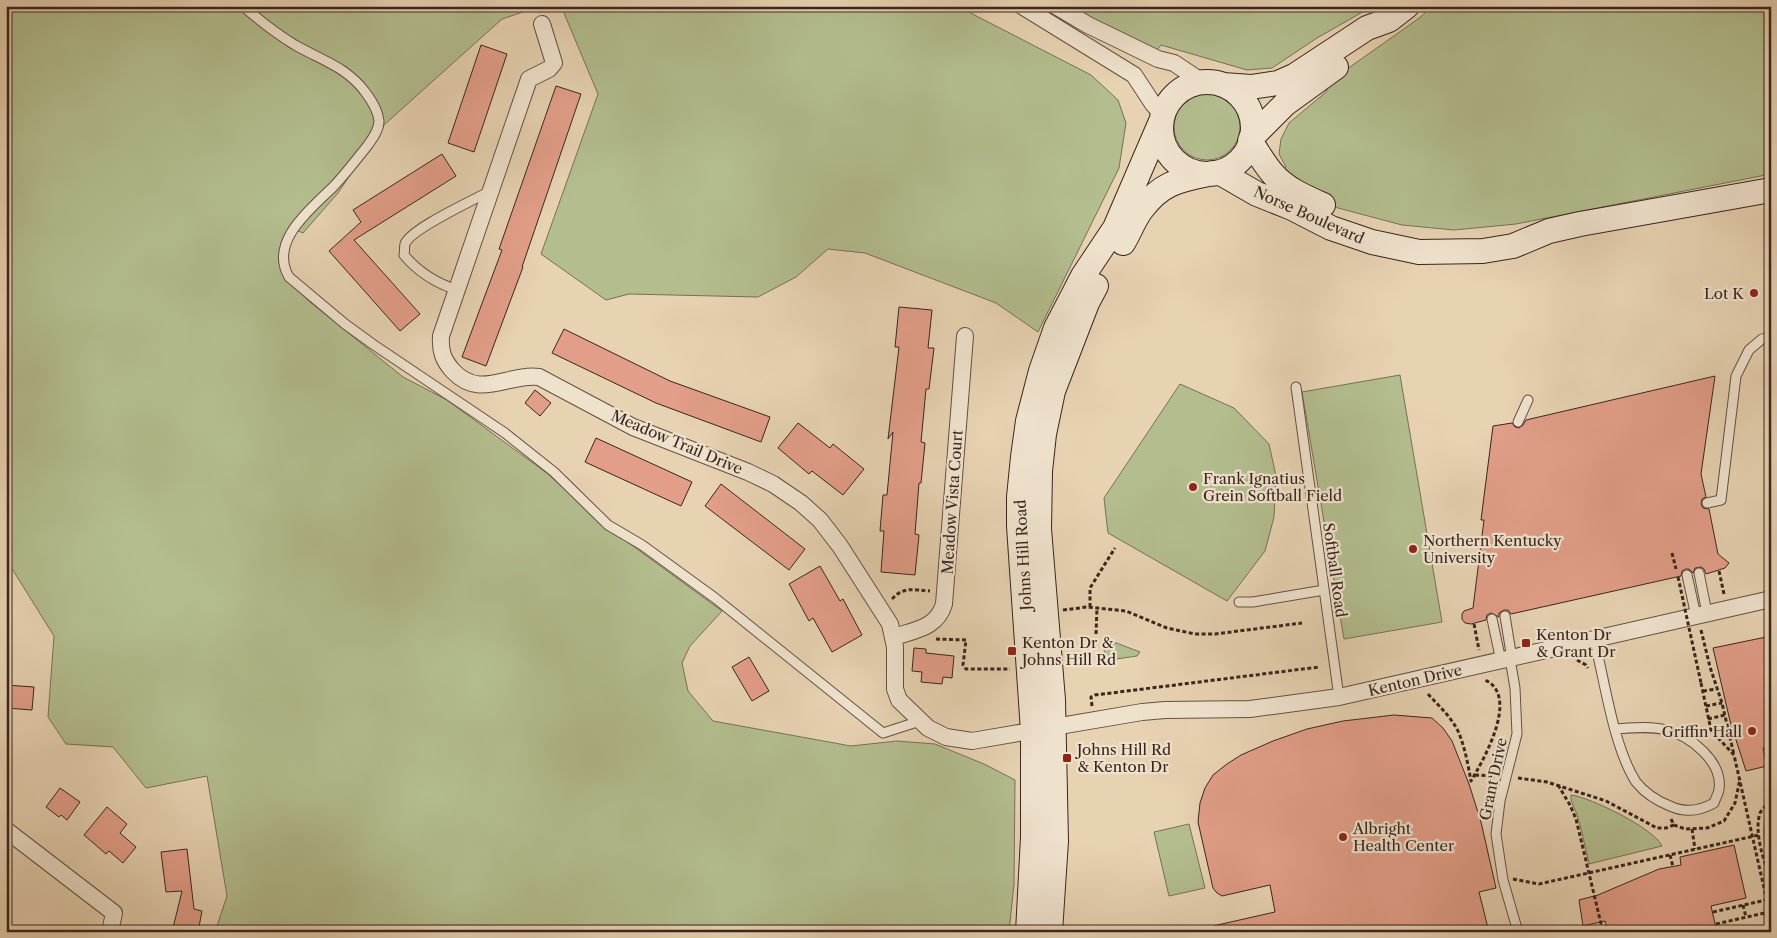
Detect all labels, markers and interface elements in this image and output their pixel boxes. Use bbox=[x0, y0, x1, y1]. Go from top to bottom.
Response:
street label: Norse Boulevard bbox=[1251, 182, 1367, 248]
place label: Lot K bbox=[1704, 284, 1745, 303]
marker: Lot K bbox=[1748, 287, 1760, 299]
street label: Meadow Trail Drive bbox=[608, 406, 746, 478]
street label: Meadow Vista Court bbox=[937, 428, 967, 575]
place label: Frank Ignatius Grein Softball Field bbox=[1203, 469, 1342, 505]
marker: Frank Ignatius Grein Softball Field bbox=[1187, 481, 1199, 493]
street label: Johns Hill Road bbox=[1011, 499, 1035, 613]
street label: Softball Road bbox=[1319, 521, 1351, 619]
place label: Northern Kentucky University bbox=[1423, 531, 1562, 567]
marker: Northern Kentucky University bbox=[1407, 543, 1419, 555]
place label: Kenton Dr & Grant Dr bbox=[1536, 625, 1616, 661]
place label: Kenton Dr & Johns Hill Rd bbox=[1020, 633, 1116, 669]
marker: Kenton Dr & Grant Dr bbox=[1520, 637, 1532, 649]
marker: Kenton Dr & Johns Hill Rd bbox=[1006, 645, 1018, 657]
street label: Kenton Drive bbox=[1366, 660, 1464, 700]
place label: Griffin Hall bbox=[1662, 722, 1743, 741]
marker: Griffin Hall bbox=[1746, 725, 1758, 737]
street label: Grant Drive bbox=[1475, 736, 1511, 822]
place label: Johns Hill Rd & Kenton Dr bbox=[1075, 740, 1171, 776]
marker: Johns Hill Rd & Kenton Dr bbox=[1061, 752, 1073, 764]
place label: Albright Health Center bbox=[1352, 819, 1455, 855]
marker: Albright Health Center bbox=[1337, 831, 1349, 843]

